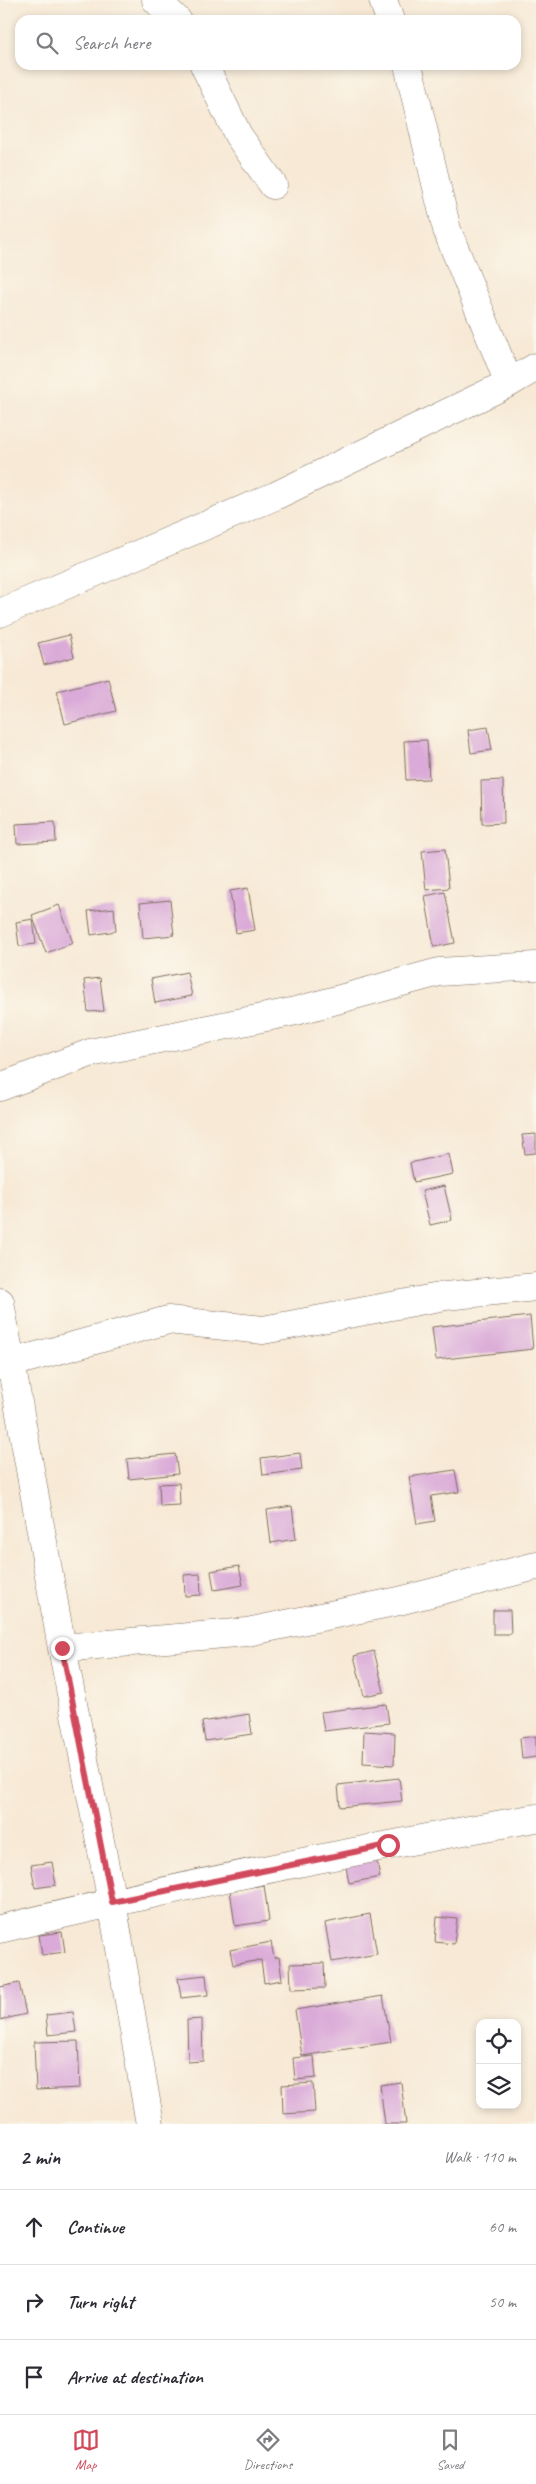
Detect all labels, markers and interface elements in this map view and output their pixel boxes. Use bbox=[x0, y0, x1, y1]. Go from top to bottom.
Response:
search box bbox=[15, 15, 521, 70]
icon: search bbox=[33, 29, 61, 57]
text: Search here bbox=[73, 31, 150, 55]
route end bbox=[51, 1637, 74, 1660]
route start bbox=[377, 1834, 400, 1857]
map controls bbox=[476, 2019, 521, 2109]
button: locate bbox=[476, 2019, 521, 2064]
button: layers bbox=[476, 2064, 521, 2109]
text: 2 min bbox=[20, 2144, 60, 2170]
text: Walk · 110 m bbox=[444, 2147, 516, 2167]
icon: ahead bbox=[20, 2213, 48, 2241]
text: Continue bbox=[67, 2215, 124, 2239]
text: 60 m bbox=[489, 2217, 516, 2237]
icon: right bbox=[20, 2288, 48, 2316]
text: Turn right bbox=[67, 2290, 134, 2314]
text: 50 m bbox=[489, 2292, 516, 2312]
icon: arrive bbox=[20, 2363, 48, 2391]
text: Arrive at destination bbox=[67, 2365, 203, 2389]
tab: Map bbox=[72, 2426, 100, 2473]
tab: Directions bbox=[244, 2426, 292, 2473]
tab: Saved bbox=[436, 2426, 464, 2473]

